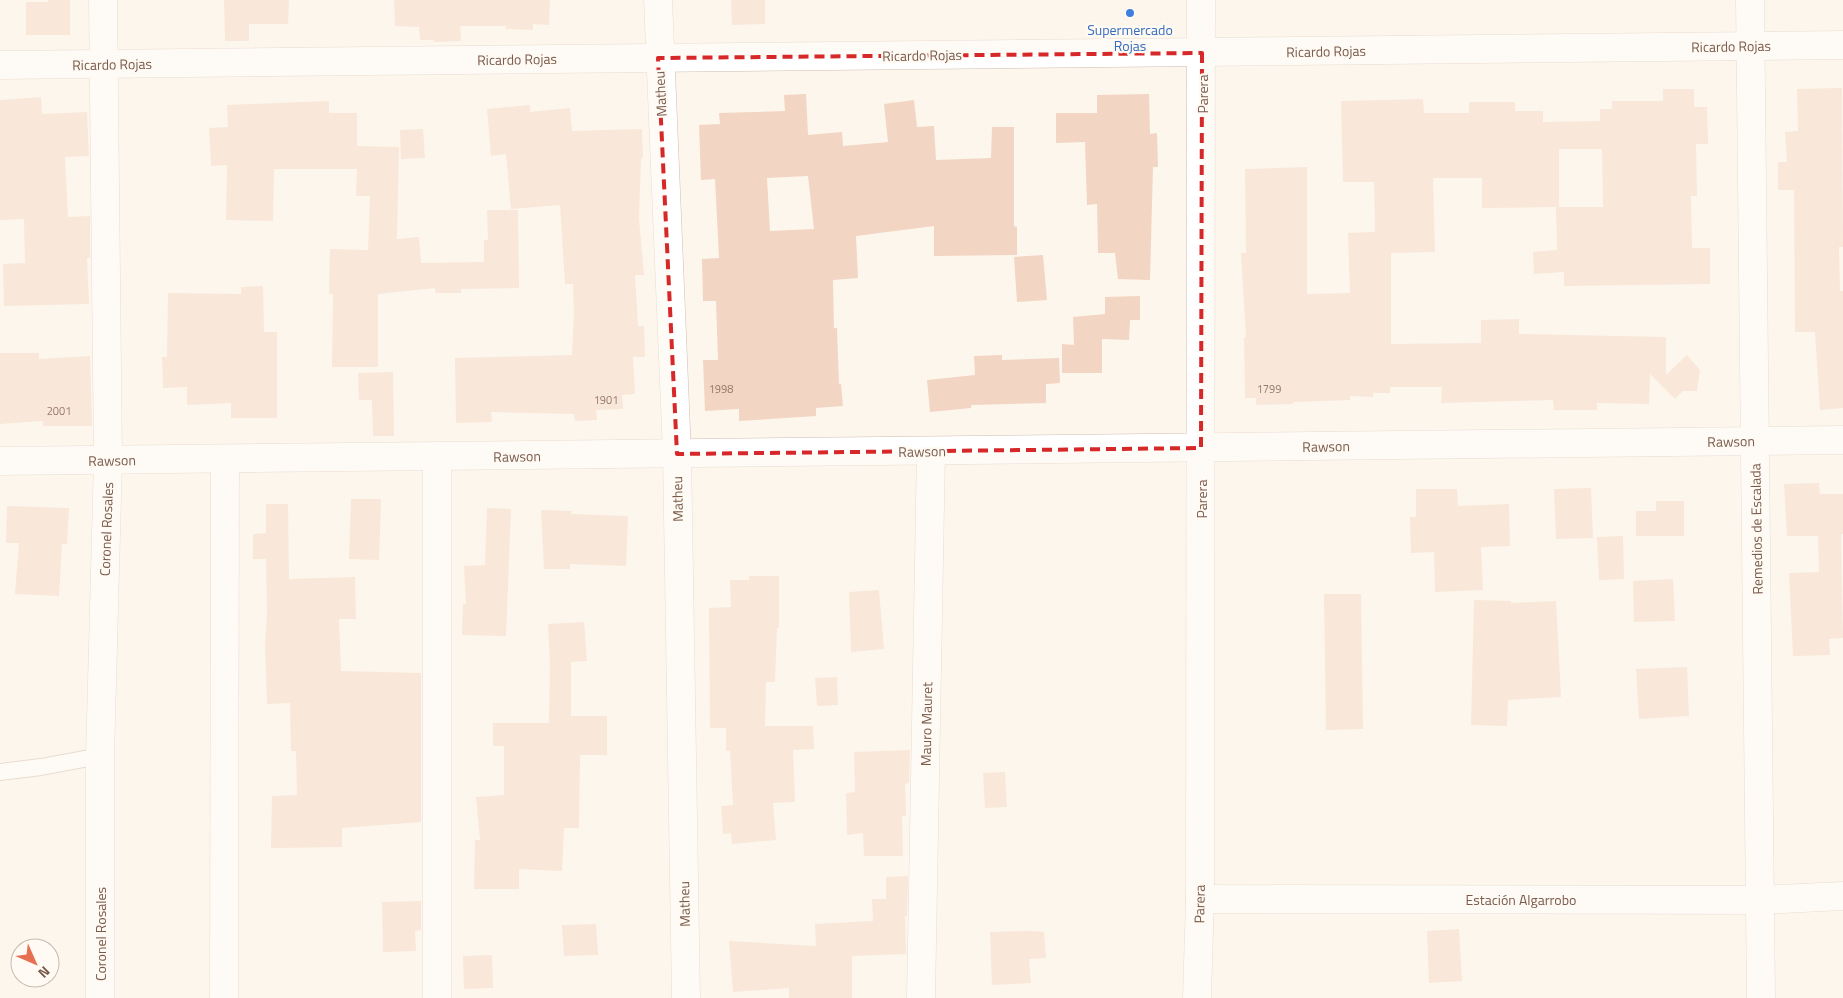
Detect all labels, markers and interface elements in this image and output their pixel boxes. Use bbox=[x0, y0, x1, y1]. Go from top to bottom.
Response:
marker: Supermercado Rojas bbox=[1124, 7, 1136, 19]
place label: Supermercado Rojas bbox=[1087, 19, 1173, 56]
street label: Ricardo Rojas bbox=[1691, 35, 1771, 57]
street label: Ricardo Rojas bbox=[1286, 40, 1366, 62]
street label: Ricardo Rojas bbox=[882, 44, 962, 66]
street label: Ricardo Rojas bbox=[477, 48, 557, 70]
street label: Ricardo Rojas bbox=[72, 53, 152, 75]
street label: Matheu bbox=[648, 71, 672, 117]
street label: Parera bbox=[1192, 75, 1213, 113]
house number: 1998 bbox=[709, 381, 733, 397]
house number: 1799 bbox=[1257, 381, 1281, 397]
house number: 1901 bbox=[594, 392, 618, 408]
house number: 2001 bbox=[47, 403, 71, 419]
street label: Rawson bbox=[1707, 430, 1755, 452]
street label: Rawson bbox=[1302, 435, 1350, 457]
street label: Rawson bbox=[898, 440, 946, 462]
street label: Rawson bbox=[493, 445, 541, 467]
street label: Rawson bbox=[88, 449, 136, 471]
street label: Remedios de Escalada bbox=[1744, 463, 1768, 595]
street label: Matheu bbox=[666, 476, 688, 522]
street label: Parera bbox=[1191, 480, 1212, 518]
street label: Coronel Rosales bbox=[94, 482, 118, 576]
street label: Mauro Mauret bbox=[915, 682, 937, 766]
street label: Matheu bbox=[673, 881, 695, 927]
street label: Parera bbox=[1188, 884, 1210, 924]
street label: Coronel Rosales bbox=[90, 887, 111, 981]
street label: Estación Algarrobo bbox=[1466, 889, 1576, 910]
north arrow bbox=[10, 938, 60, 988]
text: N bbox=[34, 962, 55, 983]

